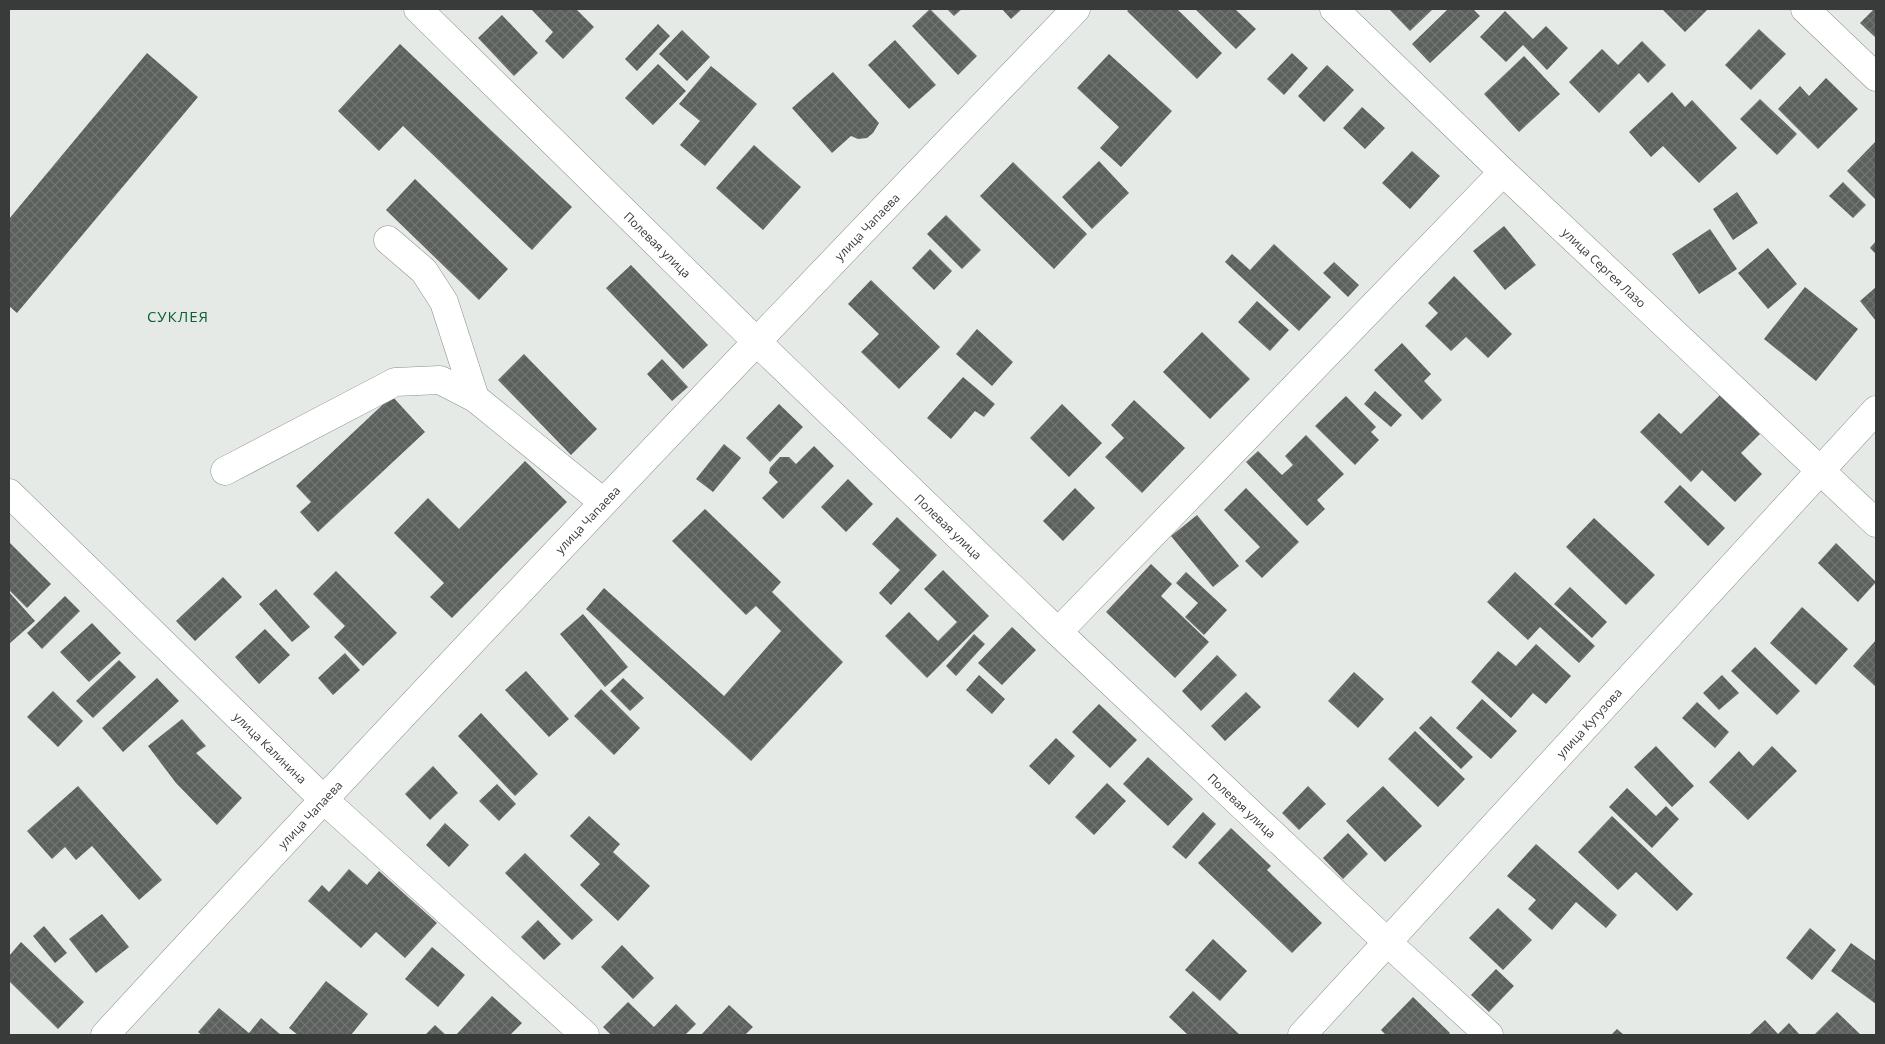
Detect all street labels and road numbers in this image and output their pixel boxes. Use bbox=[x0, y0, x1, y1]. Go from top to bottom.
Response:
street label: улица Чапаева bbox=[831, 189, 903, 264]
street label: Полевая улица bbox=[620, 208, 695, 281]
street label: улица Сергея Лазо bbox=[1559, 224, 1650, 311]
street label: улица Чапаева bbox=[551, 482, 624, 557]
street label: Полевая улица bbox=[911, 490, 986, 563]
street label: улица Кутузова bbox=[1552, 684, 1625, 761]
street label: улица Калинина bbox=[230, 708, 311, 787]
street label: Полевая улица bbox=[1204, 769, 1280, 842]
street label: улица Чапаева bbox=[274, 777, 346, 852]

